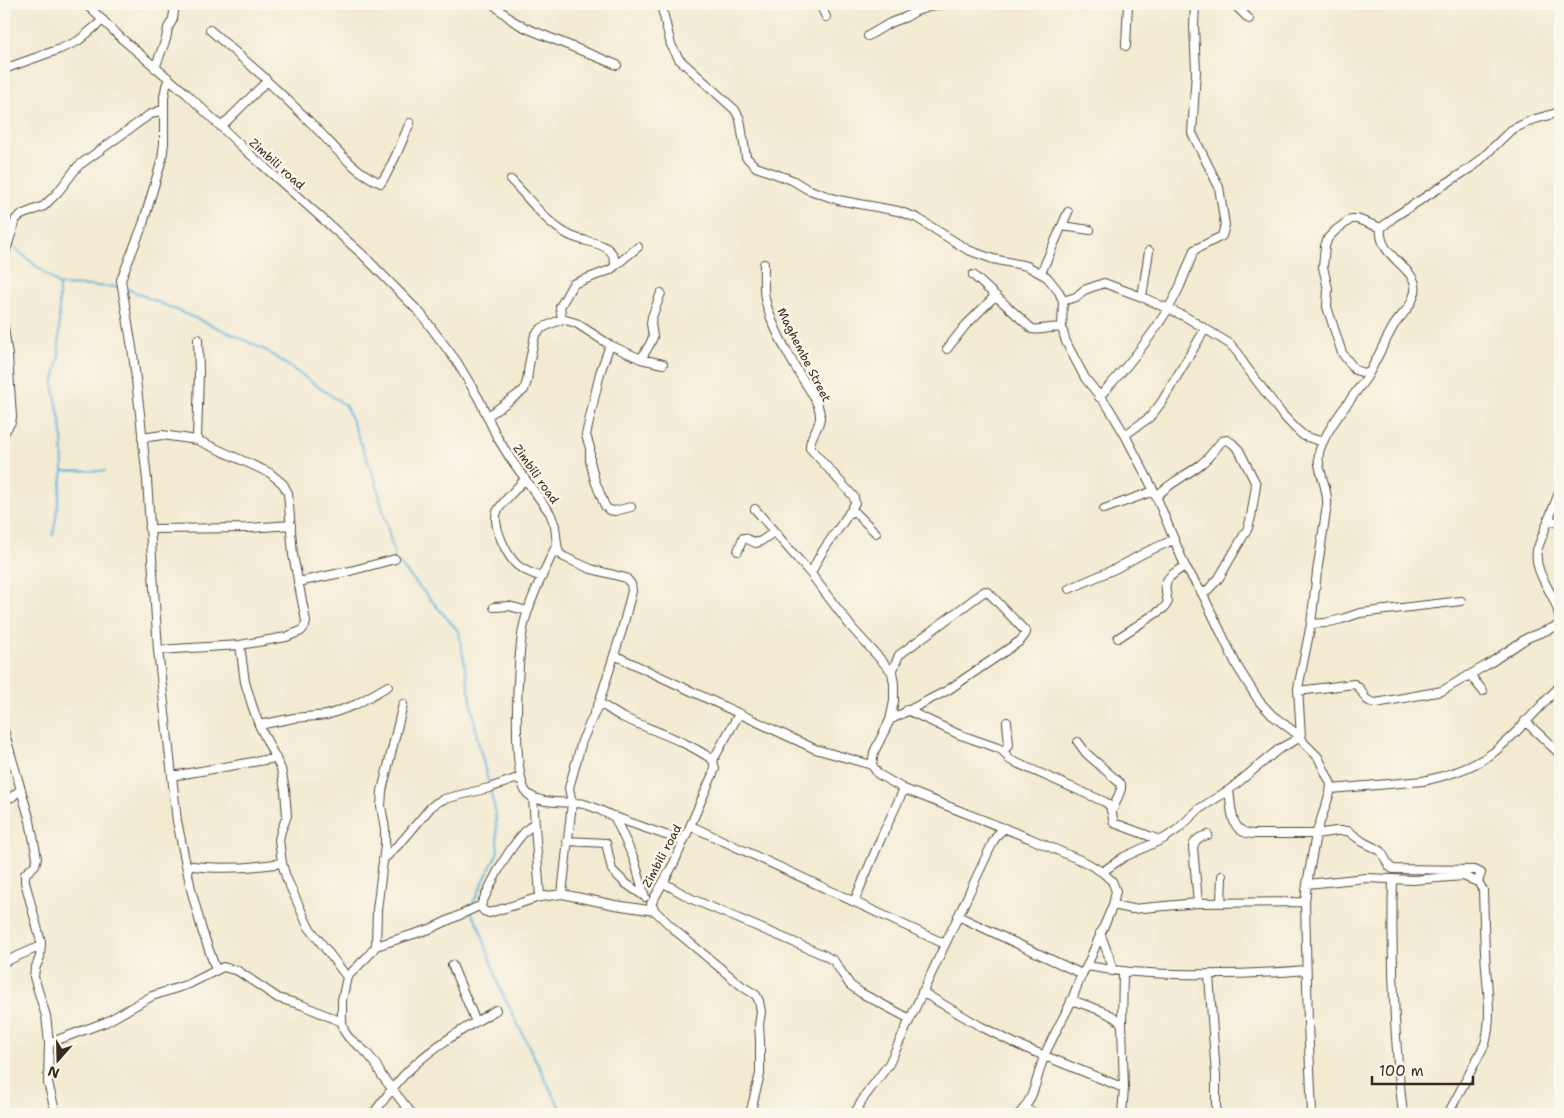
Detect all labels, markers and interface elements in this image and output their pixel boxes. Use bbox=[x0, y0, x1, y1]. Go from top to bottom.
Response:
street label: Zimbili road bbox=[246, 135, 308, 193]
street label: Maghembe Street bbox=[773, 305, 835, 405]
street label: Zimbili road bbox=[510, 441, 563, 507]
street label: Zimbili road bbox=[639, 821, 686, 890]
north arrow bbox=[32, 1036, 82, 1086]
scale bar bbox=[1372, 1053, 1473, 1085]
text: 100 m bbox=[1379, 1061, 1424, 1081]
text: N bbox=[45, 1062, 62, 1083]

